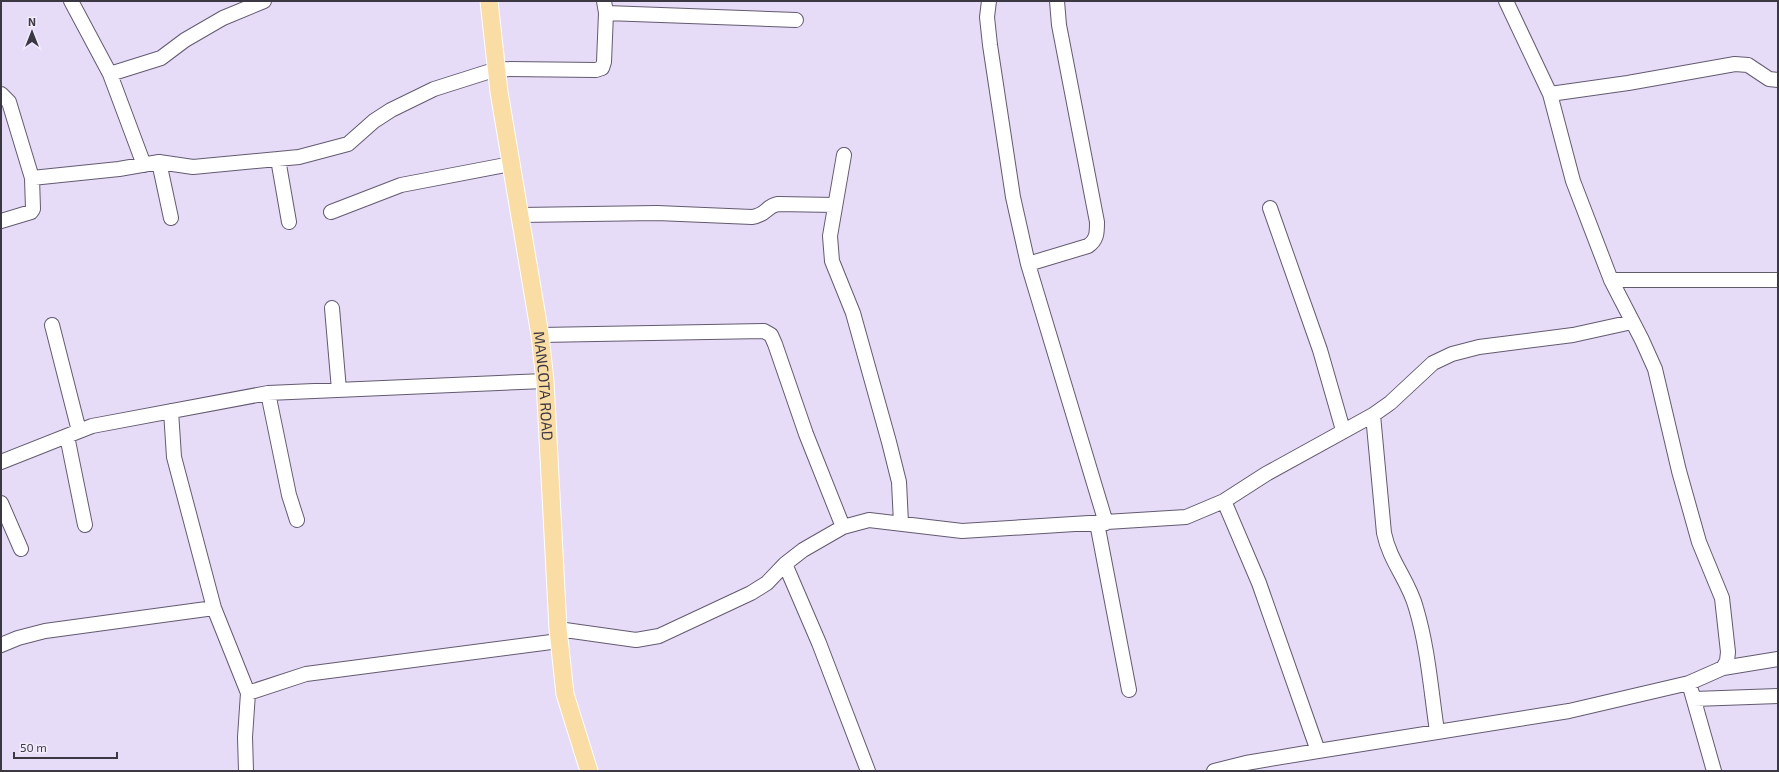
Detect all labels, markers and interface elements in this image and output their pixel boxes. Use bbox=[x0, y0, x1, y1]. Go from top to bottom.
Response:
north arrow bbox=[12, 12, 52, 52]
text: N bbox=[28, 15, 36, 28]
street label: MANCOTA ROAD bbox=[531, 330, 557, 441]
scale bar bbox=[14, 734, 117, 760]
text: 50 m bbox=[20, 740, 47, 754]

